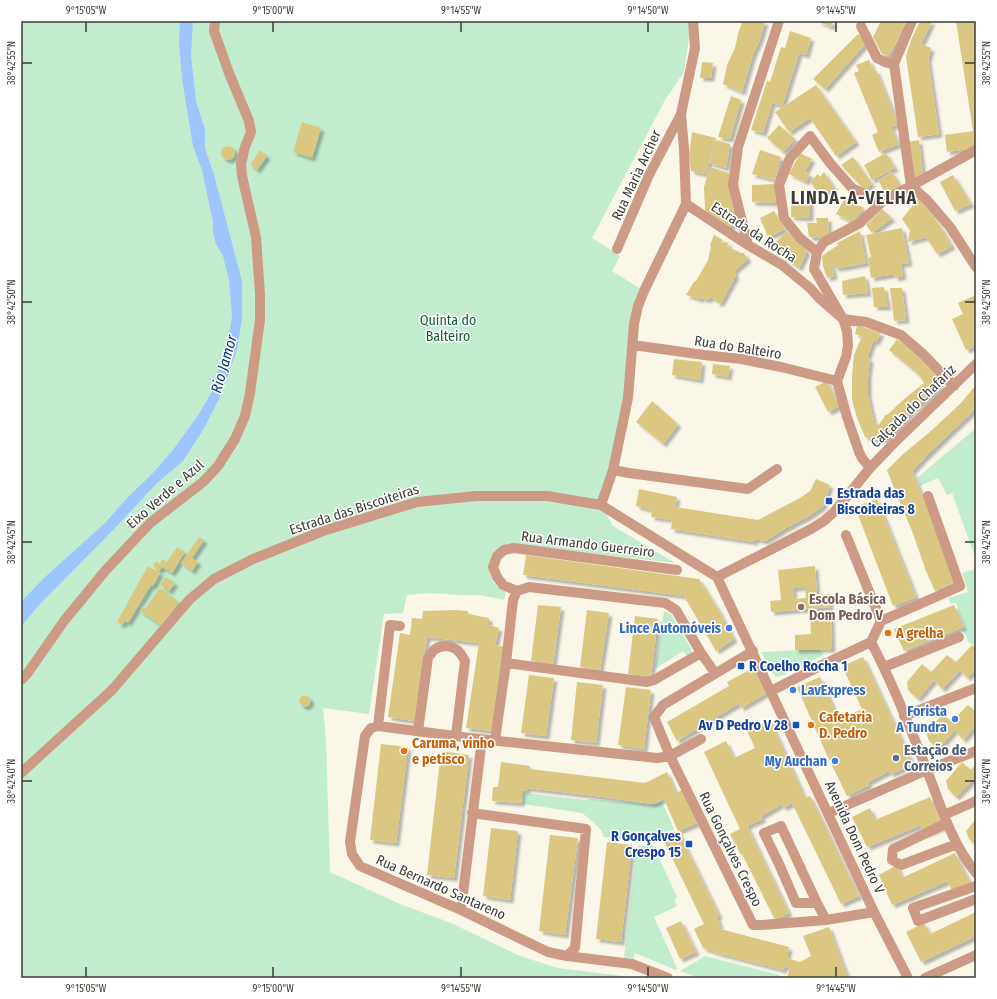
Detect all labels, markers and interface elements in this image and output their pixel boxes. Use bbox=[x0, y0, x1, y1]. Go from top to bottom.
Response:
text: 9°15'05"W bbox=[66, 5, 107, 17]
text: 9°15'00"W bbox=[252, 5, 294, 17]
text: 9°14'55"W bbox=[441, 5, 481, 17]
text: 9°14'50"W bbox=[628, 5, 669, 17]
text: 9°14'45"W bbox=[816, 5, 856, 17]
text: 38°42'55"N bbox=[6, 41, 18, 85]
text: 38°42'55"N bbox=[981, 41, 993, 85]
street label: Rua Maria Archer bbox=[608, 127, 665, 223]
district label: LINDA-A-VELHA bbox=[791, 187, 917, 209]
street label: Estrada da Rocha bbox=[708, 198, 800, 266]
text: 38°42'50"N bbox=[6, 280, 18, 324]
text: 38°42'50"N bbox=[981, 280, 993, 324]
park label: Quinta do Balteiro bbox=[420, 312, 476, 345]
water label: Rio Jamor bbox=[207, 332, 241, 395]
street label: Rua do Balteiro bbox=[693, 332, 783, 363]
street label: Calçada do Chafariz bbox=[867, 361, 960, 451]
street label: Eixo Verde e Azul bbox=[123, 456, 208, 532]
street label: Estrada das Biscoiteiras bbox=[287, 480, 421, 538]
place label: Estrada das Biscoiteiras 8 bbox=[837, 485, 916, 518]
marker: Estrada das Biscoiteiras 8 bbox=[824, 496, 834, 506]
text: 38°42'45"N bbox=[6, 520, 18, 564]
text: 38°42'45"N bbox=[981, 520, 993, 564]
street label: Rua Armando Guerreiro bbox=[520, 528, 656, 561]
place label: Escola Básica Dom Pedro V bbox=[809, 591, 886, 624]
marker: Escola Básica Dom Pedro V bbox=[796, 602, 806, 612]
place label: Lince Automóveis bbox=[619, 620, 721, 637]
marker: Lince Automóveis bbox=[724, 623, 734, 633]
place label: A grelha bbox=[895, 625, 943, 642]
marker: A grelha bbox=[883, 628, 893, 638]
place label: R Coelho Rocha 1 bbox=[749, 658, 847, 675]
marker: R Coelho Rocha 1 bbox=[736, 661, 746, 671]
place label: LavExpress bbox=[801, 682, 866, 699]
marker: LavExpress bbox=[788, 685, 798, 695]
place label: Forista A Tundra bbox=[895, 703, 947, 736]
place label: Cafetaria D. Pedro bbox=[819, 709, 872, 742]
marker: Forista A Tundra bbox=[950, 714, 960, 724]
place label: Av D Pedro V 28 bbox=[697, 717, 789, 734]
marker: Av D Pedro V 28 bbox=[791, 720, 801, 730]
marker: Cafetaria D. Pedro bbox=[806, 720, 816, 730]
place label: Caruma, vinho e petisco bbox=[412, 735, 495, 768]
place label: Estação de Correios bbox=[904, 742, 966, 775]
marker: Caruma, vinho e petisco bbox=[399, 746, 409, 756]
place label: My Auchan bbox=[765, 753, 827, 770]
marker: Estação de Correios bbox=[891, 753, 901, 763]
marker: My Auchan bbox=[830, 756, 840, 766]
text: 38°42'40"N bbox=[6, 759, 18, 803]
text: 38°42'40"N bbox=[981, 759, 993, 803]
street label: Avenida Dom Pedro V bbox=[821, 778, 888, 897]
street label: Rua Gonçalves Crespo bbox=[695, 789, 766, 909]
place label: R Gonçalves Crespo 15 bbox=[611, 828, 681, 861]
marker: R Gonçalves Crespo 15 bbox=[684, 839, 694, 849]
street label: Rua Bernardo Santareno bbox=[373, 851, 508, 924]
text: 9°15'05"W bbox=[66, 983, 107, 995]
text: 9°15'00"W bbox=[252, 983, 294, 995]
text: 9°14'55"W bbox=[441, 983, 481, 995]
text: 9°14'50"W bbox=[628, 983, 669, 995]
text: 9°14'45"W bbox=[816, 983, 856, 995]

